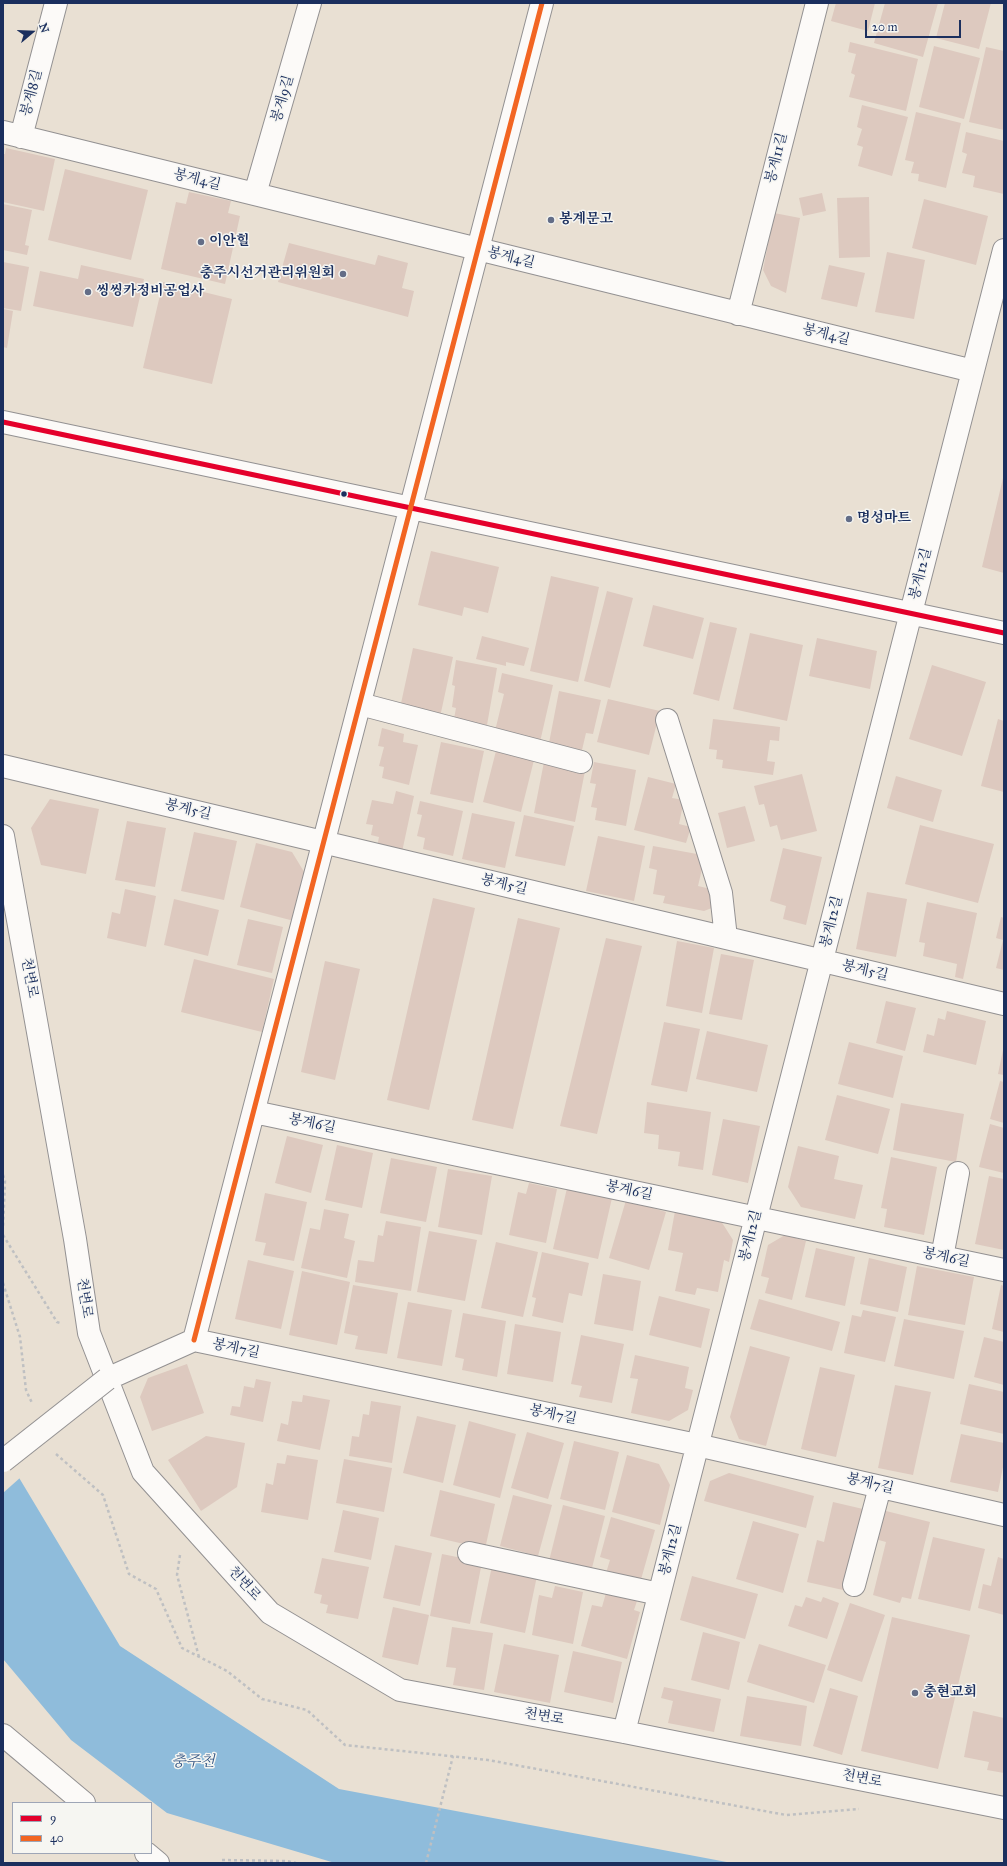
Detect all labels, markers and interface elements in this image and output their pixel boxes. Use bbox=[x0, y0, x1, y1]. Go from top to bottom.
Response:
north arrow bbox=[12, 12, 52, 52]
scale bar bbox=[867, 12, 963, 38]
text: 20 m bbox=[872, 20, 898, 34]
text: N bbox=[36, 21, 51, 34]
street label: 봉계8길 bbox=[18, 68, 46, 118]
street label: 봉계9길 bbox=[268, 74, 298, 124]
street label: 봉계11길 bbox=[763, 131, 791, 185]
street label: 봉계4길 bbox=[172, 166, 222, 194]
place label: 봉계문고 bbox=[559, 212, 613, 228]
marker: 봉계문고 bbox=[546, 215, 556, 225]
place label: 이안힐 bbox=[209, 234, 250, 250]
marker: 이안힐 bbox=[196, 237, 206, 247]
street label: 봉계4길 bbox=[486, 244, 536, 272]
place label: 충주시선거관리위원회 bbox=[200, 266, 335, 282]
marker: 충주시선거관리위원회 bbox=[338, 269, 348, 279]
place label: 씽씽카정비공업사 bbox=[96, 284, 204, 300]
marker: 씽씽카정비공업사 bbox=[83, 287, 93, 297]
street label: 봉계4길 bbox=[801, 321, 851, 349]
unlabelled marker bbox=[339, 489, 349, 499]
place label: 명성마트 bbox=[857, 511, 911, 527]
marker: 명성마트 bbox=[844, 514, 854, 524]
street label: 봉계12길 bbox=[906, 546, 936, 602]
street label: 봉계5길 bbox=[163, 797, 213, 823]
street label: 봉계5길 bbox=[479, 872, 529, 898]
street label: 봉계12길 bbox=[817, 894, 847, 950]
street label: 천변로 bbox=[17, 957, 41, 999]
street label: 봉계5길 bbox=[840, 958, 890, 984]
street label: 봉계6길 bbox=[287, 1111, 337, 1137]
street label: 봉계6길 bbox=[604, 1178, 654, 1204]
street label: 봉계12길 bbox=[736, 1208, 766, 1264]
street label: 봉계6길 bbox=[921, 1245, 971, 1271]
street label: 천변로 bbox=[73, 1277, 95, 1319]
street label: 봉계7길 bbox=[211, 1336, 261, 1362]
street label: 봉계7길 bbox=[528, 1402, 578, 1428]
street label: 봉계7길 bbox=[845, 1470, 895, 1498]
street label: 봉계12길 bbox=[656, 1522, 686, 1578]
street label: 천변로 bbox=[224, 1563, 264, 1605]
place label: 충현교회 bbox=[923, 1685, 977, 1701]
marker: 충현교회 bbox=[910, 1688, 920, 1698]
street label: 천변로 bbox=[523, 1705, 565, 1729]
water label: 충주천 bbox=[171, 1753, 215, 1771]
street label: 천변로 bbox=[840, 1767, 884, 1791]
legend bbox=[12, 1802, 152, 1854]
text: 9 bbox=[50, 1811, 56, 1825]
text: 40 bbox=[50, 1831, 64, 1845]

